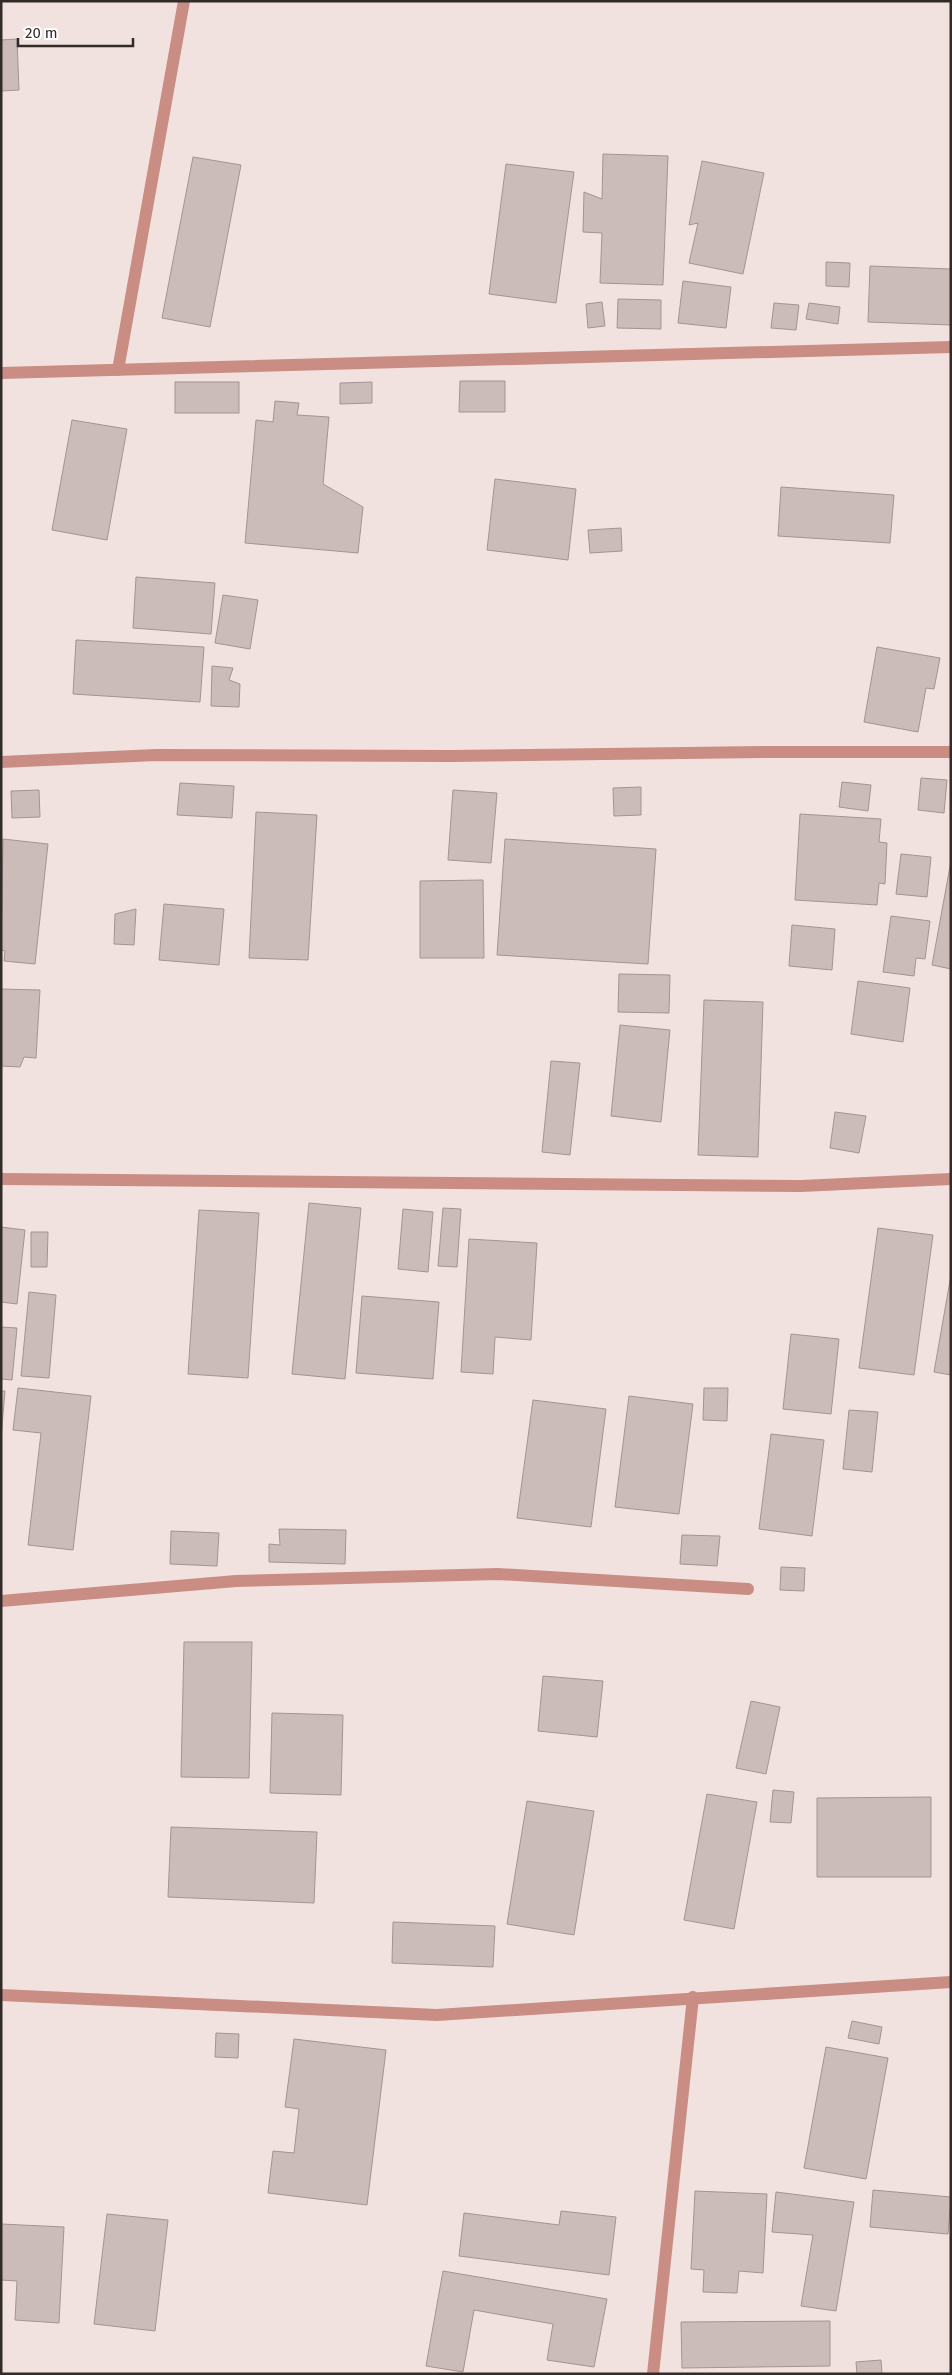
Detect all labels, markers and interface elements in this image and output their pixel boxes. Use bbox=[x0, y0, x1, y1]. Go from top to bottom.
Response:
scale bar bbox=[18, 15, 132, 47]
text: 20 m bbox=[25, 24, 58, 42]

